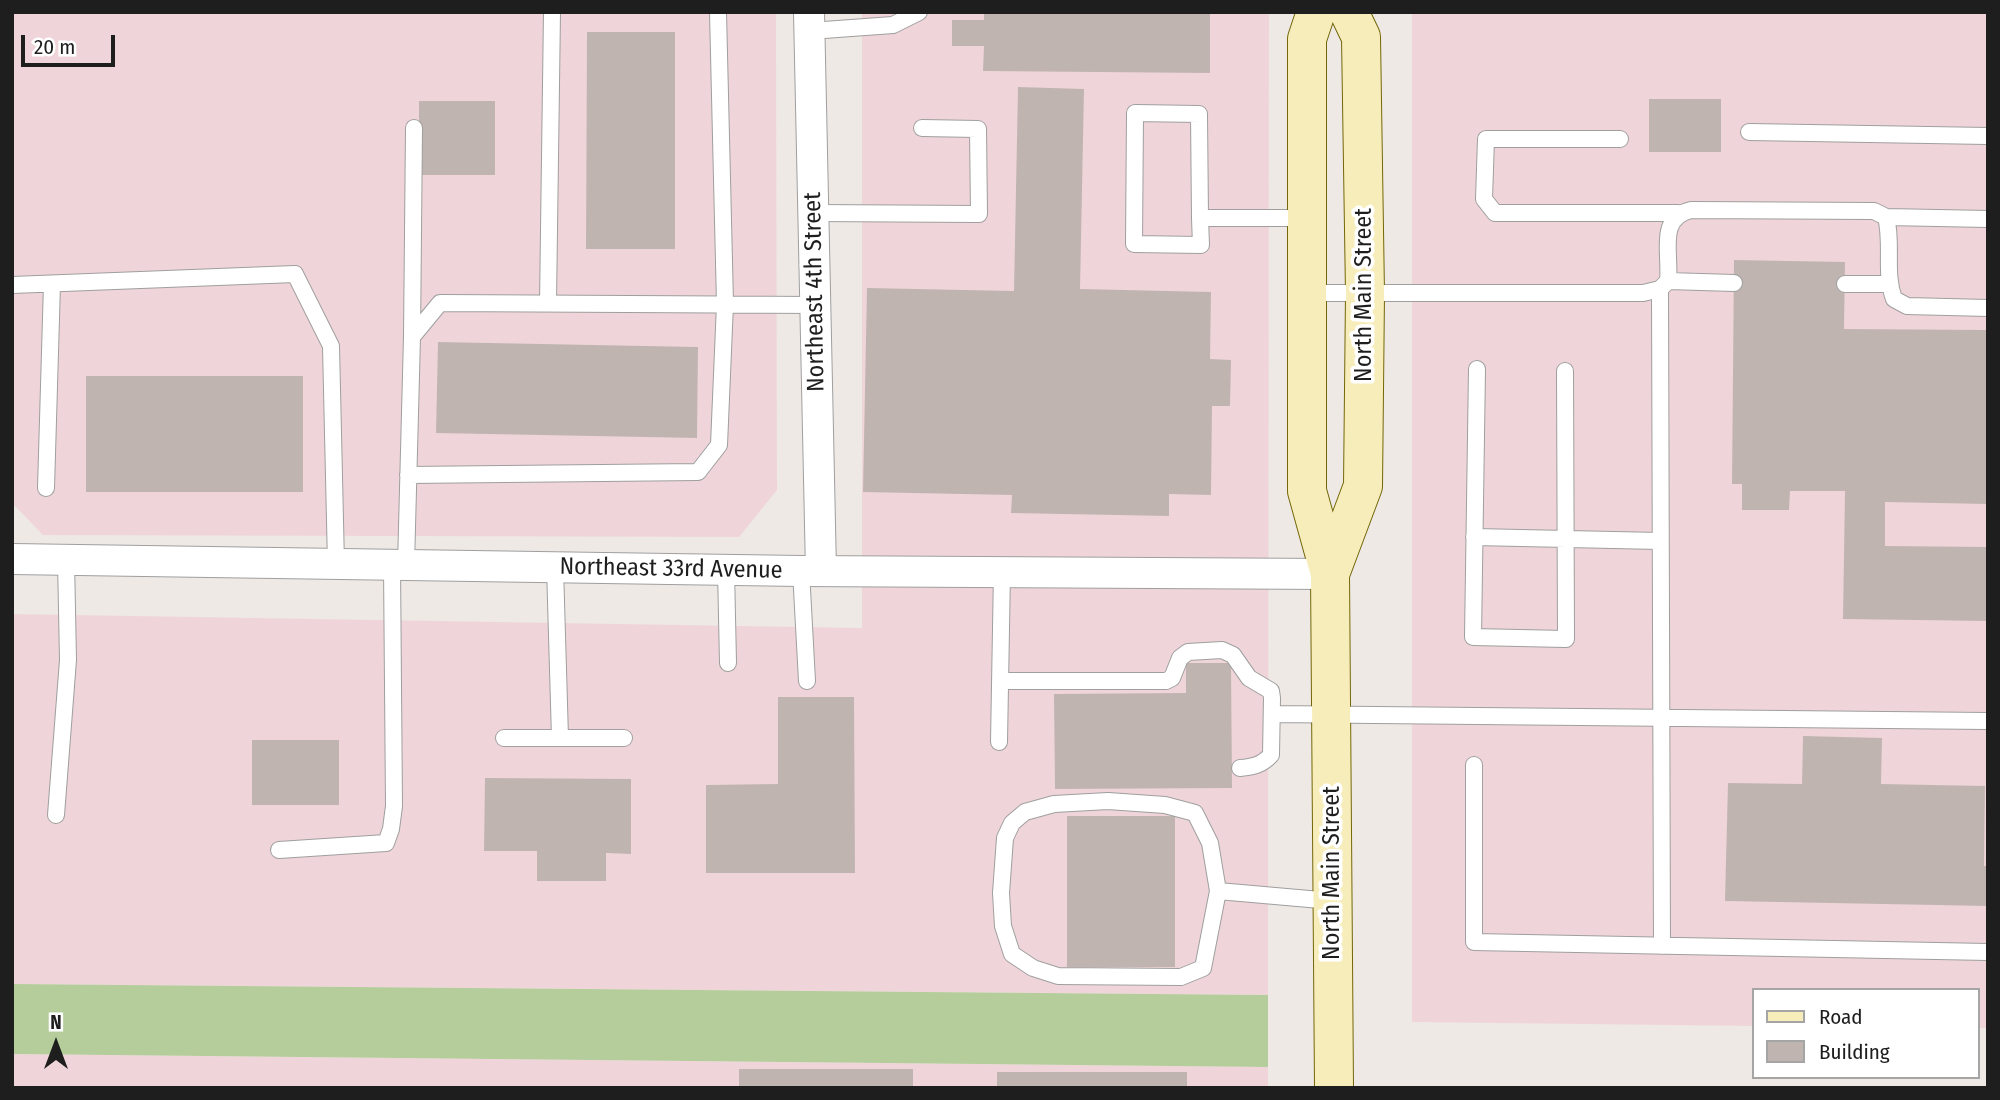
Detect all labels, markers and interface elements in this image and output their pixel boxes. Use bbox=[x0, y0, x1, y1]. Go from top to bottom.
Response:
scale bar bbox=[24, 21, 119, 65]
text: 20 m bbox=[34, 34, 75, 60]
street label: Northeast 4th Street bbox=[799, 192, 831, 392]
street label: North Main Street bbox=[1350, 208, 1378, 382]
street label: Northeast 33rd Avenue bbox=[559, 553, 783, 585]
street label: North Main Street bbox=[1318, 786, 1346, 960]
legend bbox=[1752, 988, 1979, 1079]
text: Road bbox=[1819, 1004, 1863, 1030]
north arrow bbox=[21, 1009, 91, 1079]
text: N bbox=[50, 1011, 62, 1034]
text: Building bbox=[1819, 1039, 1890, 1065]

